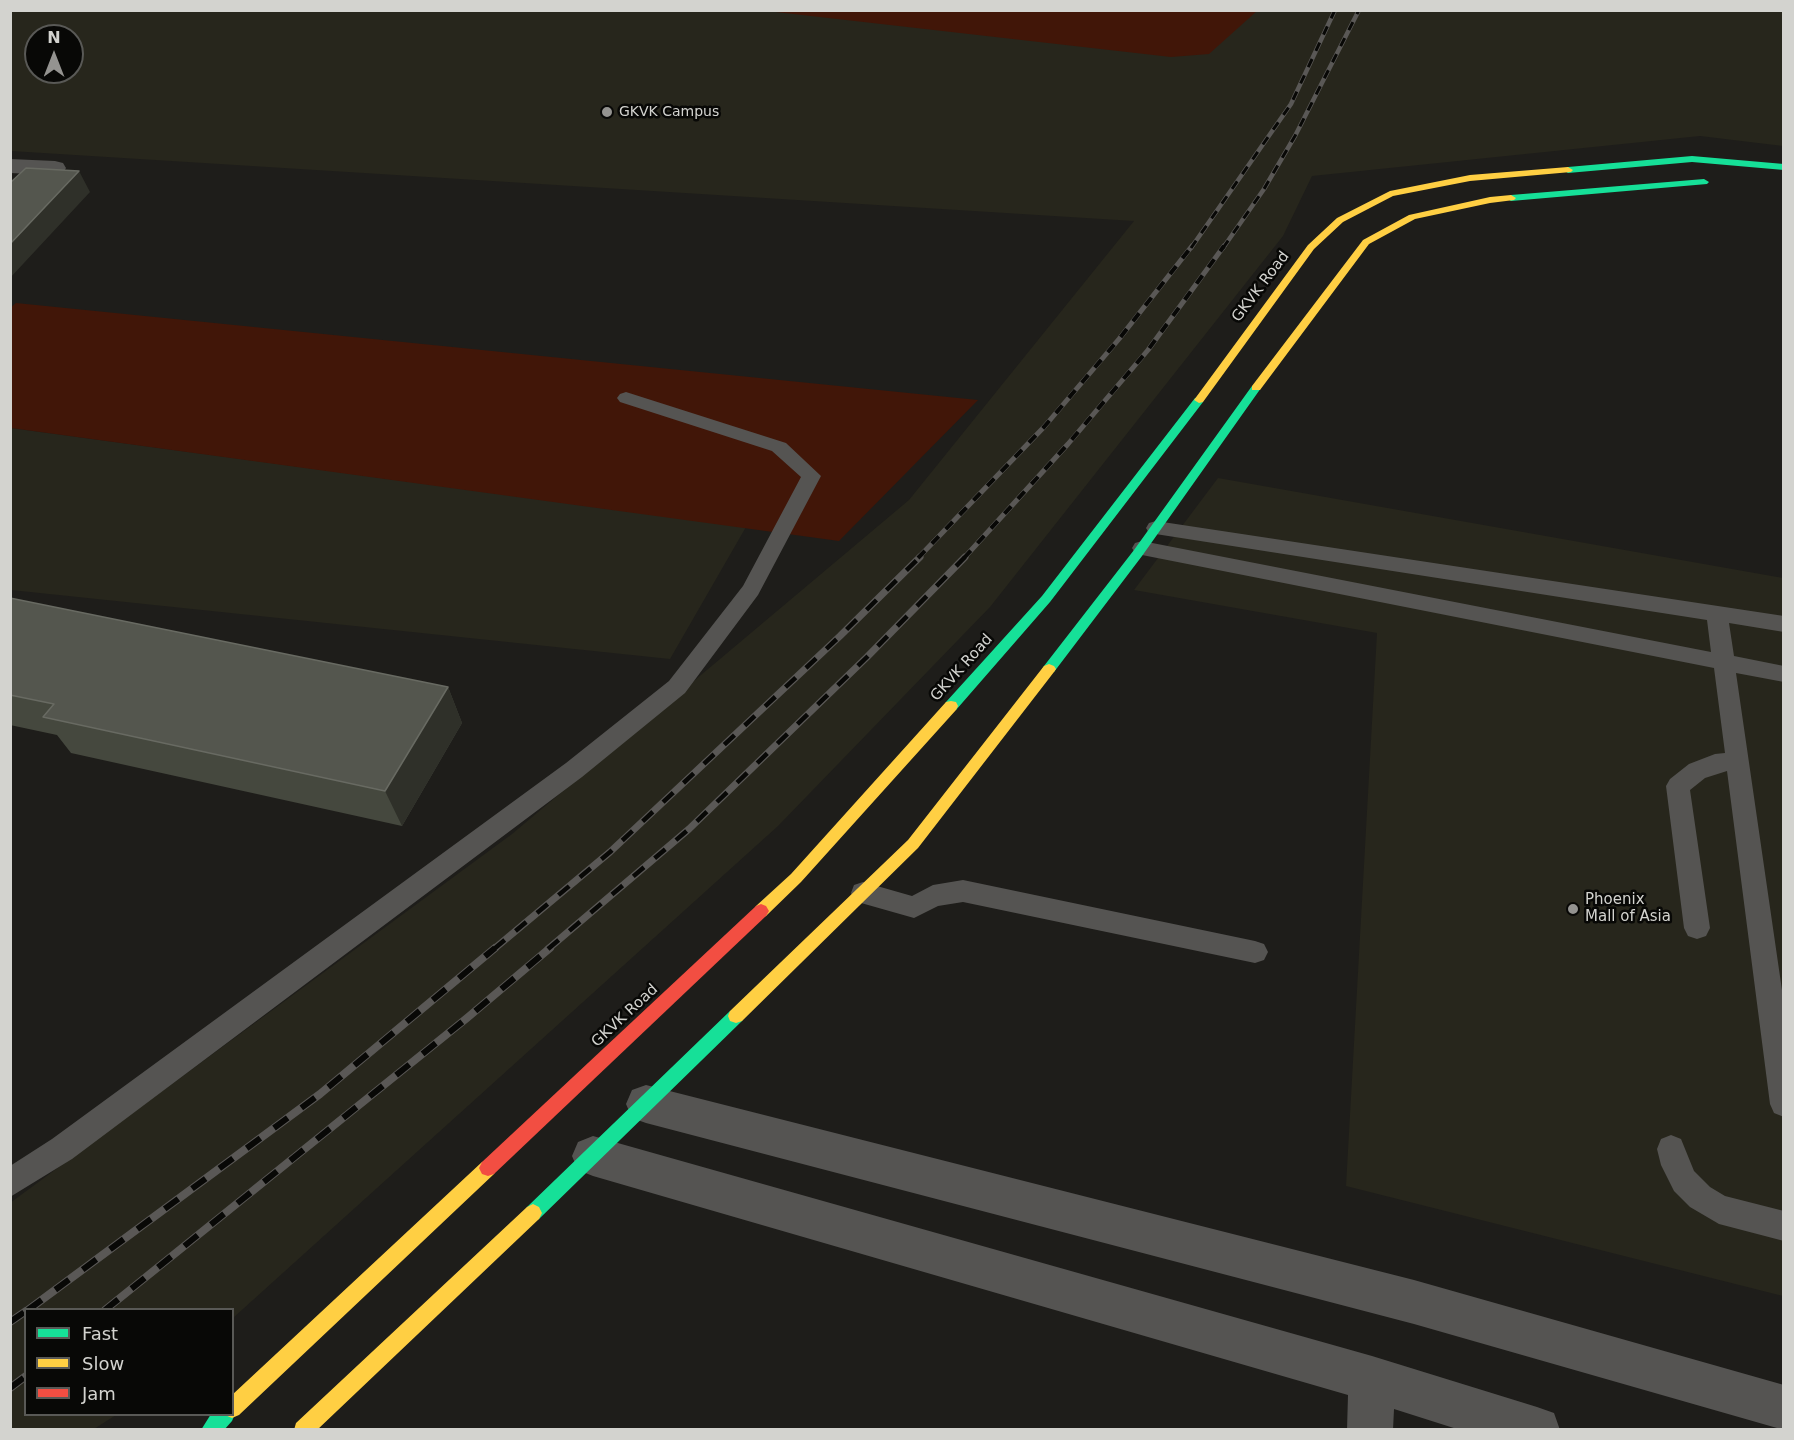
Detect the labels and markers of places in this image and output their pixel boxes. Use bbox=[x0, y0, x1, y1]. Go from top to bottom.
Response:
place label: GKVK Campus bbox=[619, 104, 719, 120]
marker: GKVK Campus bbox=[600, 105, 614, 119]
place label: Phoenix Mall of Asia bbox=[1585, 891, 1671, 926]
marker: Phoenix Mall of Asia bbox=[1566, 902, 1580, 916]

